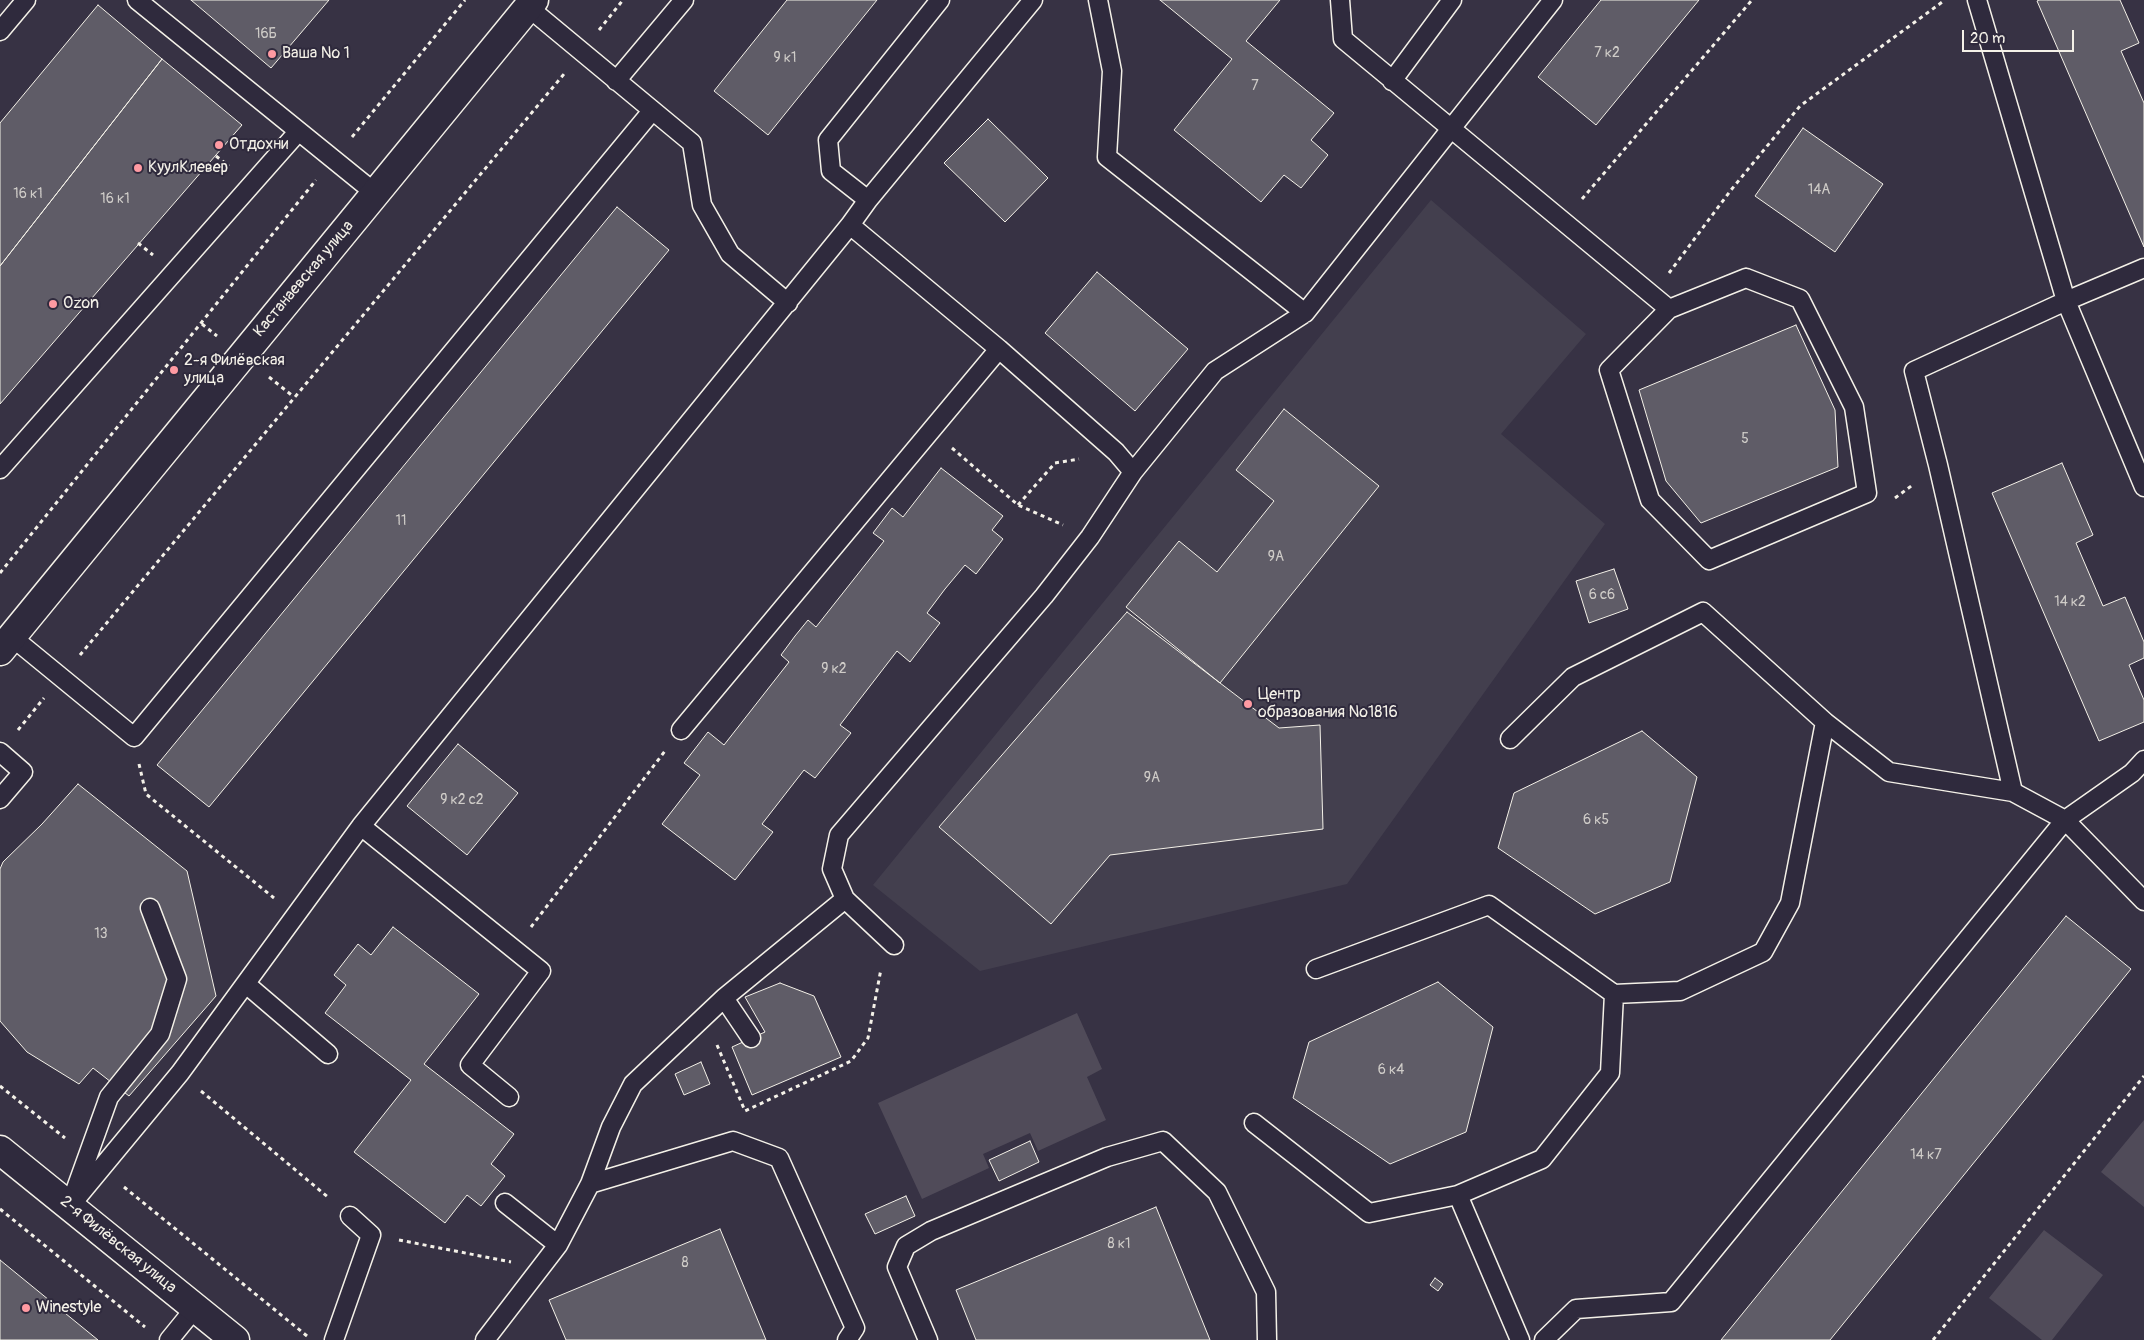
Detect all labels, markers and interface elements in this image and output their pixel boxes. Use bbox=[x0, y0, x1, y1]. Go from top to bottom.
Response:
scale bar bbox=[1964, 20, 2076, 52]
house number: 16Б bbox=[255, 26, 277, 42]
text: 20 m bbox=[1970, 29, 2005, 48]
place label: Ваша № 1 bbox=[282, 44, 350, 64]
house number: 7 к2 bbox=[1594, 45, 1620, 61]
marker: Ваша № 1 bbox=[266, 48, 278, 60]
house number: 9 к1 bbox=[774, 50, 796, 66]
house number: 7 bbox=[1251, 78, 1259, 94]
place label: Отдохни bbox=[229, 135, 288, 155]
marker: Отдохни bbox=[213, 139, 225, 151]
place label: КуулКлевер bbox=[148, 158, 228, 178]
marker: КуулКлевер bbox=[132, 162, 144, 174]
house number: 14А bbox=[1808, 182, 1830, 198]
house number: 16 к1 bbox=[13, 186, 43, 202]
house number: 16 к1 bbox=[100, 191, 130, 207]
street label: Кастанаевская улица bbox=[250, 217, 358, 341]
place label: Ozon bbox=[63, 294, 99, 314]
marker: Ozon bbox=[47, 298, 59, 310]
place label: 2-я Филёвская улица bbox=[184, 351, 285, 389]
marker: 2-я Филёвская улица bbox=[168, 364, 180, 376]
house number: 5 bbox=[1741, 431, 1749, 447]
house number: 11 bbox=[396, 513, 406, 529]
house number: 9А bbox=[1268, 549, 1284, 565]
house number: 6 с6 bbox=[1589, 587, 1615, 603]
house number: 14 к2 bbox=[2054, 594, 2086, 610]
house number: 9 к2 bbox=[821, 661, 847, 677]
place label: Центр образования №1816 bbox=[1258, 685, 1398, 723]
marker: Центр образования №1816 bbox=[1242, 698, 1254, 710]
house number: 9А bbox=[1144, 770, 1160, 786]
house number: 9 к2 с2 bbox=[440, 792, 484, 808]
house number: 6 к5 bbox=[1583, 812, 1609, 828]
house number: 13 bbox=[94, 926, 108, 942]
house number: 6 к4 bbox=[1378, 1062, 1404, 1078]
house number: 14 к7 bbox=[1910, 1147, 1942, 1163]
street label: 2-я Филёвская улица bbox=[56, 1192, 180, 1298]
house number: 8 к1 bbox=[1108, 1236, 1130, 1252]
house number: 8 bbox=[681, 1255, 689, 1271]
place label: Winestyle bbox=[36, 1298, 101, 1318]
marker: Winestyle bbox=[20, 1302, 32, 1314]

